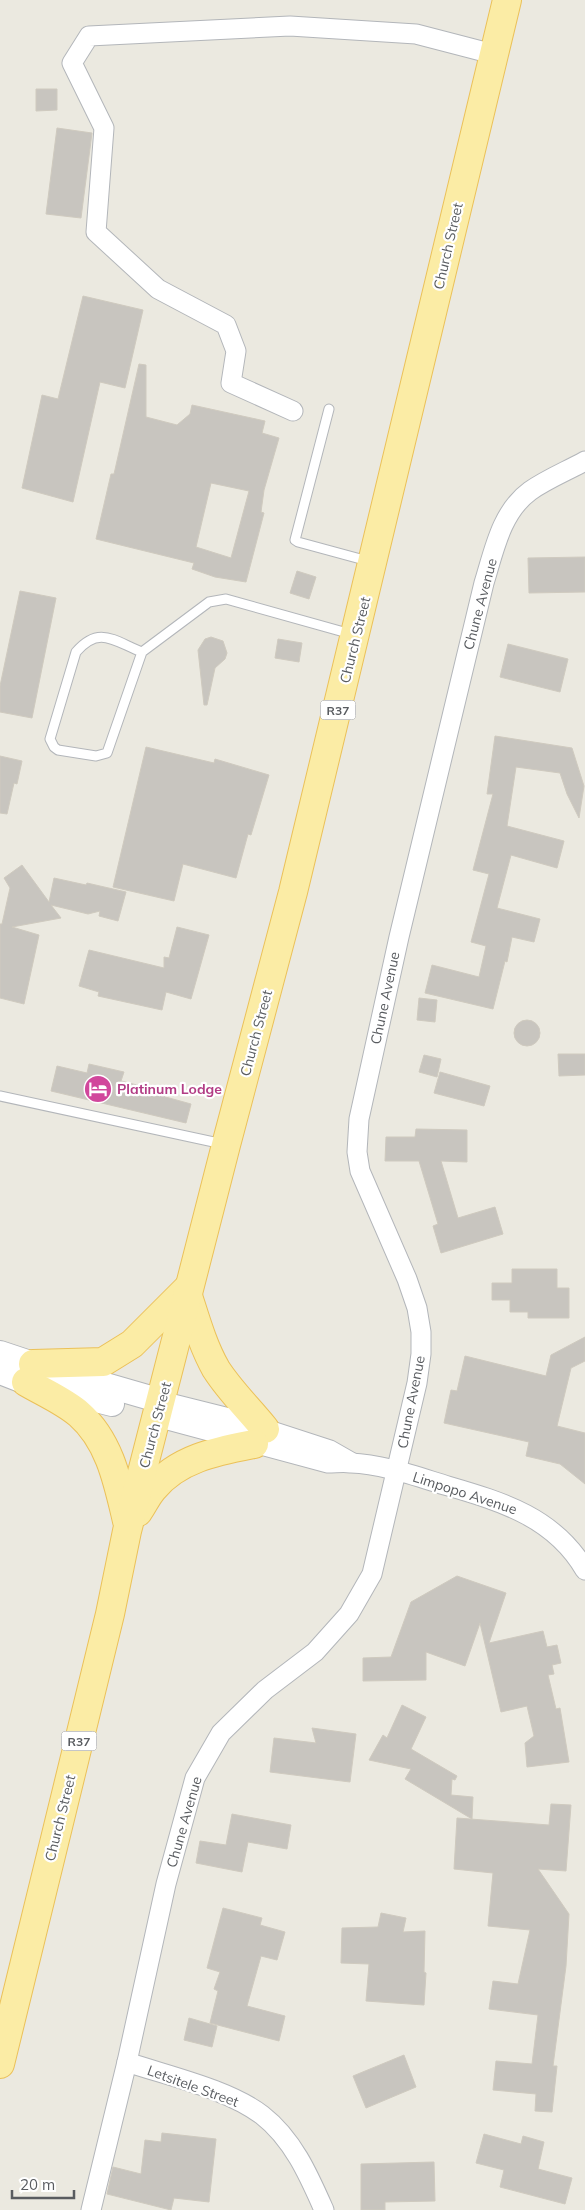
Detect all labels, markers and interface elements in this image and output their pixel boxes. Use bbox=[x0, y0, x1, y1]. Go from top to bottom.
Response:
street label: Church Street bbox=[429, 201, 467, 291]
street label: Chune Avenue bbox=[459, 556, 501, 652]
street label: Church Street bbox=[336, 595, 374, 685]
road number: R37 bbox=[320, 700, 356, 720]
street label: Chune Avenue bbox=[366, 950, 404, 1046]
street label: Church Street bbox=[236, 988, 276, 1078]
hotel icon: Platinum Lodge bbox=[83, 1074, 113, 1104]
place label: Platinum Lodge bbox=[117, 1080, 222, 1098]
street label: Chune Avenue bbox=[393, 1354, 429, 1450]
street label: Church Street bbox=[135, 1380, 175, 1470]
street label: Limpopo Avenue bbox=[411, 1468, 519, 1518]
road number: R37 bbox=[62, 1732, 96, 1750]
street label: Church Street bbox=[41, 1773, 79, 1863]
street label: Chune Avenue bbox=[162, 1774, 206, 1870]
street label: Letsitele Street bbox=[145, 2061, 241, 2111]
scale bar bbox=[12, 2168, 75, 2200]
text: 20 m bbox=[20, 2175, 55, 2194]

